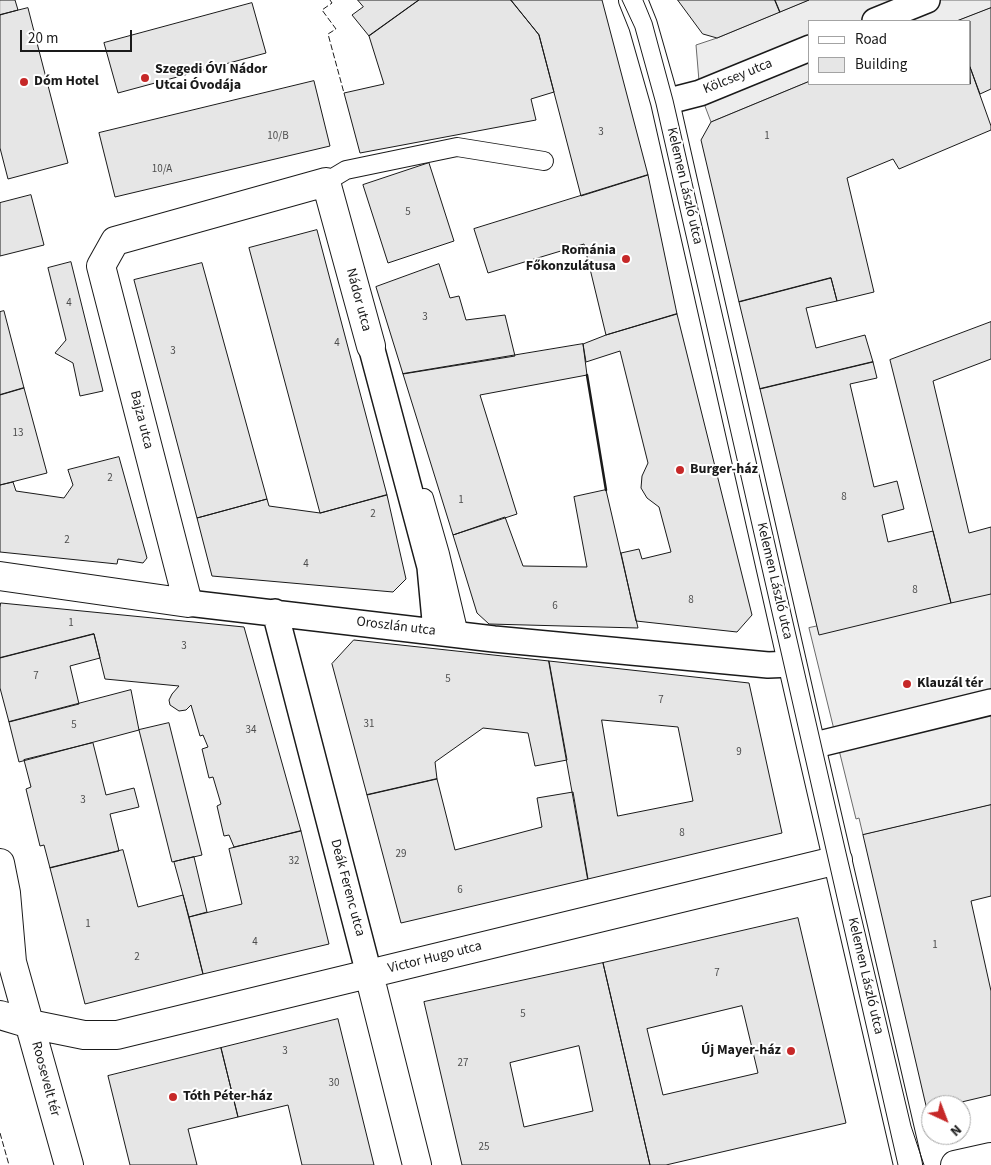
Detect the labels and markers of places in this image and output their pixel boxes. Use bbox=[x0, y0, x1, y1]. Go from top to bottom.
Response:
place label: Szegedi ÓVI Nádor Utcai Óvodája bbox=[155, 62, 267, 94]
marker: Szegedi ÓVI Nádor Utcai Óvodája bbox=[139, 72, 151, 84]
place label: Dóm Hotel bbox=[34, 74, 99, 90]
marker: Dóm Hotel bbox=[18, 76, 30, 88]
place label: Románia Főkonzulátusa bbox=[526, 243, 616, 276]
marker: Románia Főkonzulátusa bbox=[620, 253, 632, 265]
place label: Burger-ház bbox=[690, 462, 758, 478]
marker: Burger-ház bbox=[674, 464, 686, 476]
place label: Klauzál tér bbox=[917, 676, 983, 692]
marker: Klauzál tér bbox=[901, 678, 913, 690]
place label: Új Mayer-ház bbox=[701, 1043, 781, 1059]
marker: Új Mayer-ház bbox=[785, 1045, 797, 1057]
place label: Tóth Péter-ház bbox=[183, 1089, 272, 1105]
marker: Tóth Péter-ház bbox=[167, 1091, 179, 1103]

